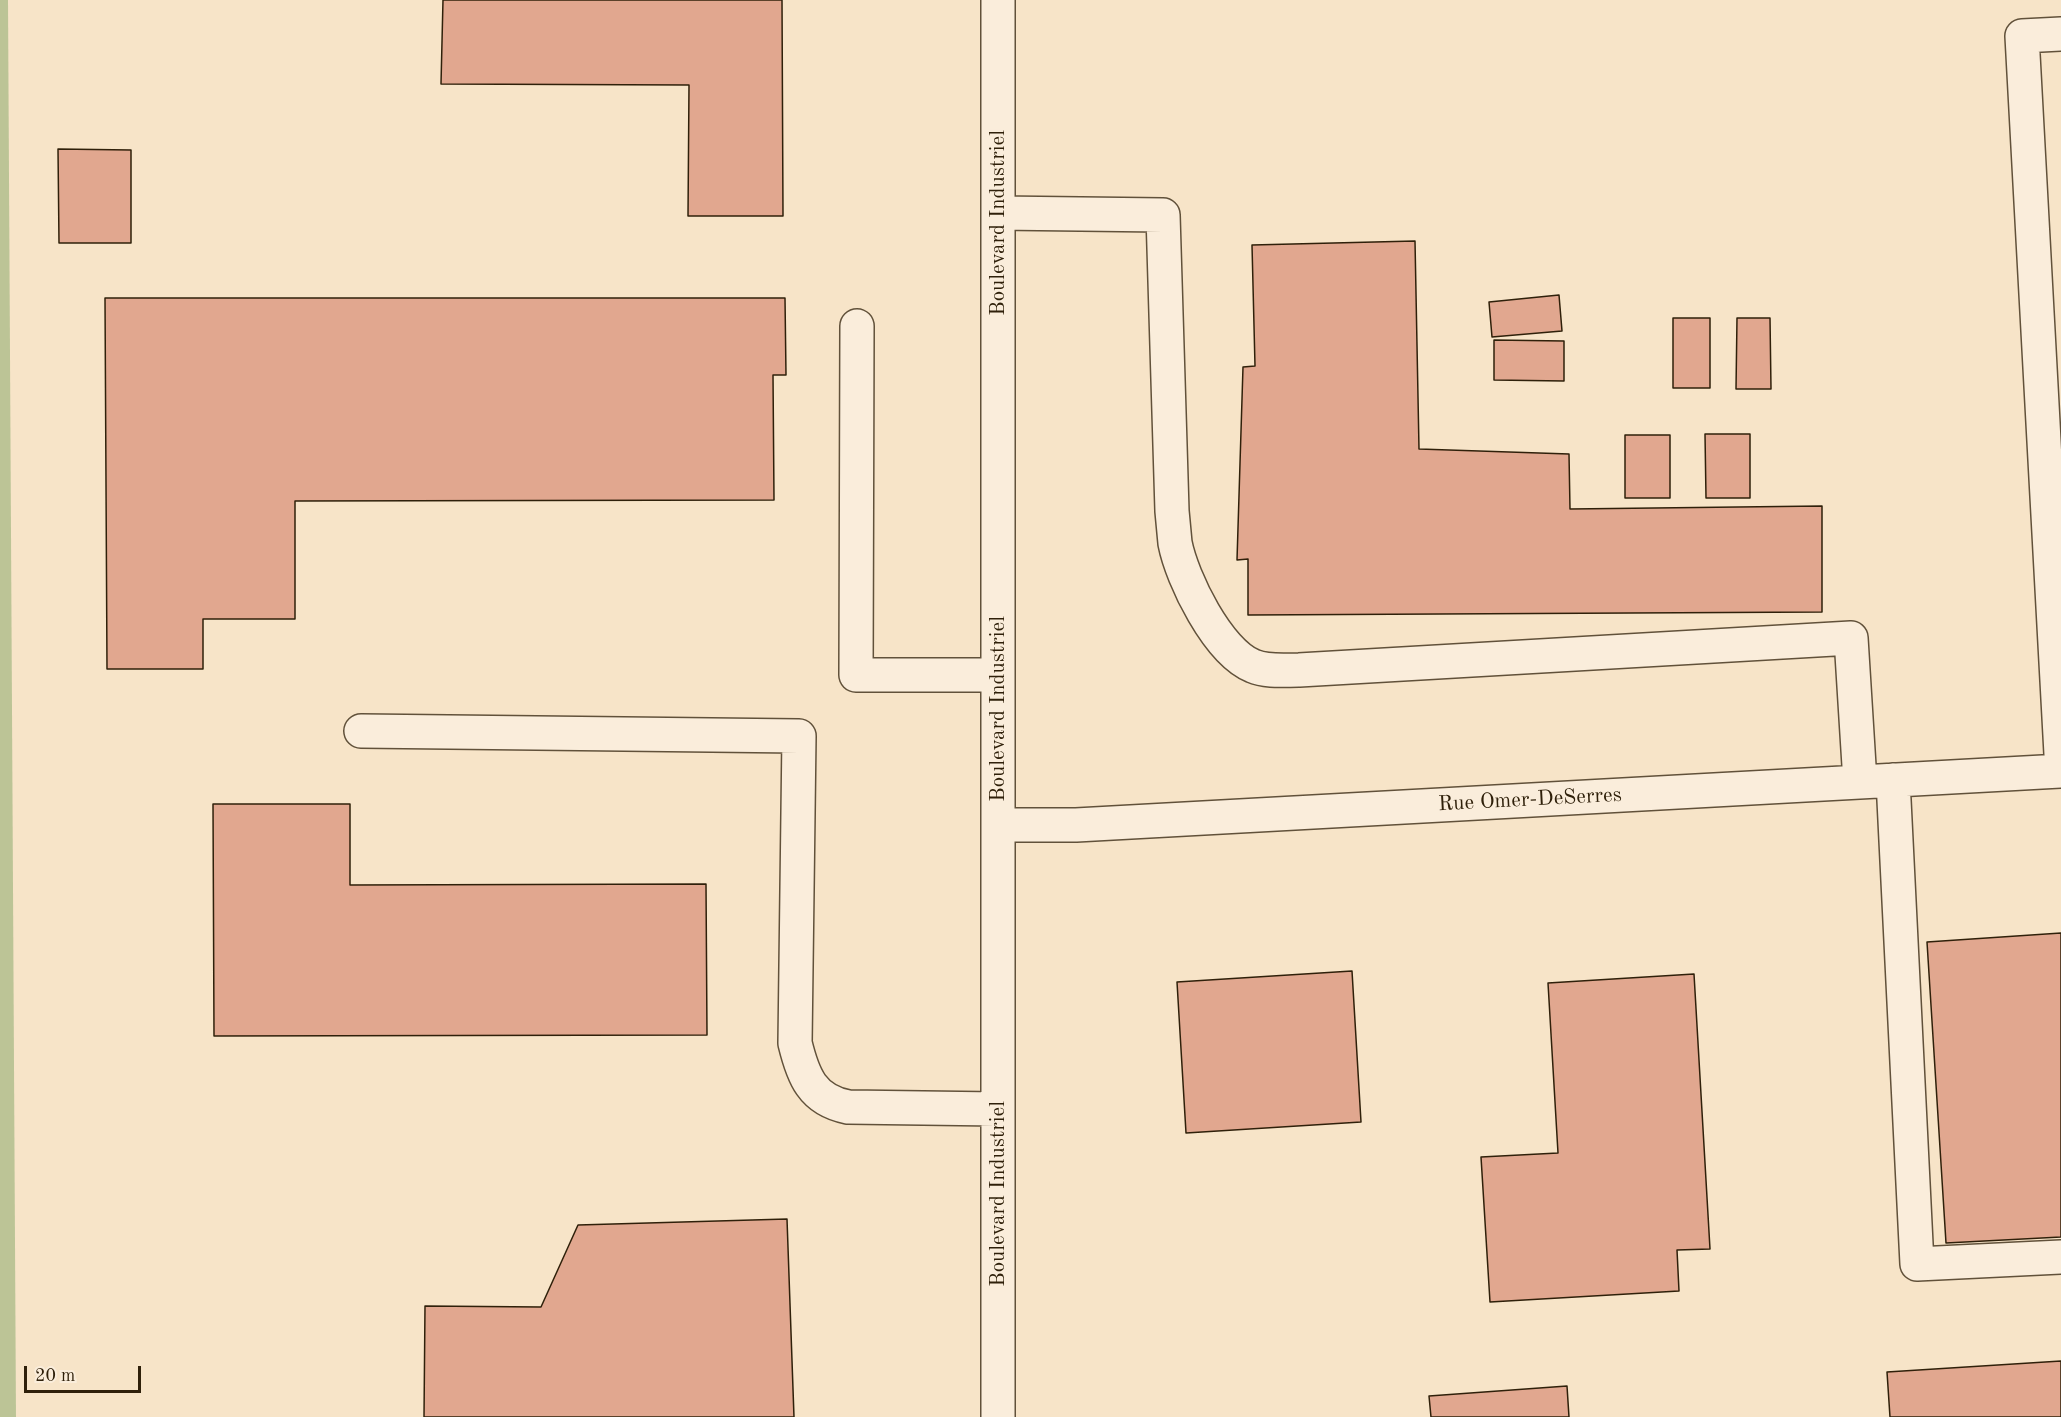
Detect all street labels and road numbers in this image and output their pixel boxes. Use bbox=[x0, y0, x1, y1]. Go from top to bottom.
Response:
street label: Boulevard Industriel bbox=[985, 130, 1011, 316]
street label: Boulevard Industriel bbox=[985, 616, 1011, 802]
street label: Rue Omer-DeSerres bbox=[1438, 783, 1622, 817]
street label: Boulevard Industriel bbox=[985, 1101, 1011, 1287]

